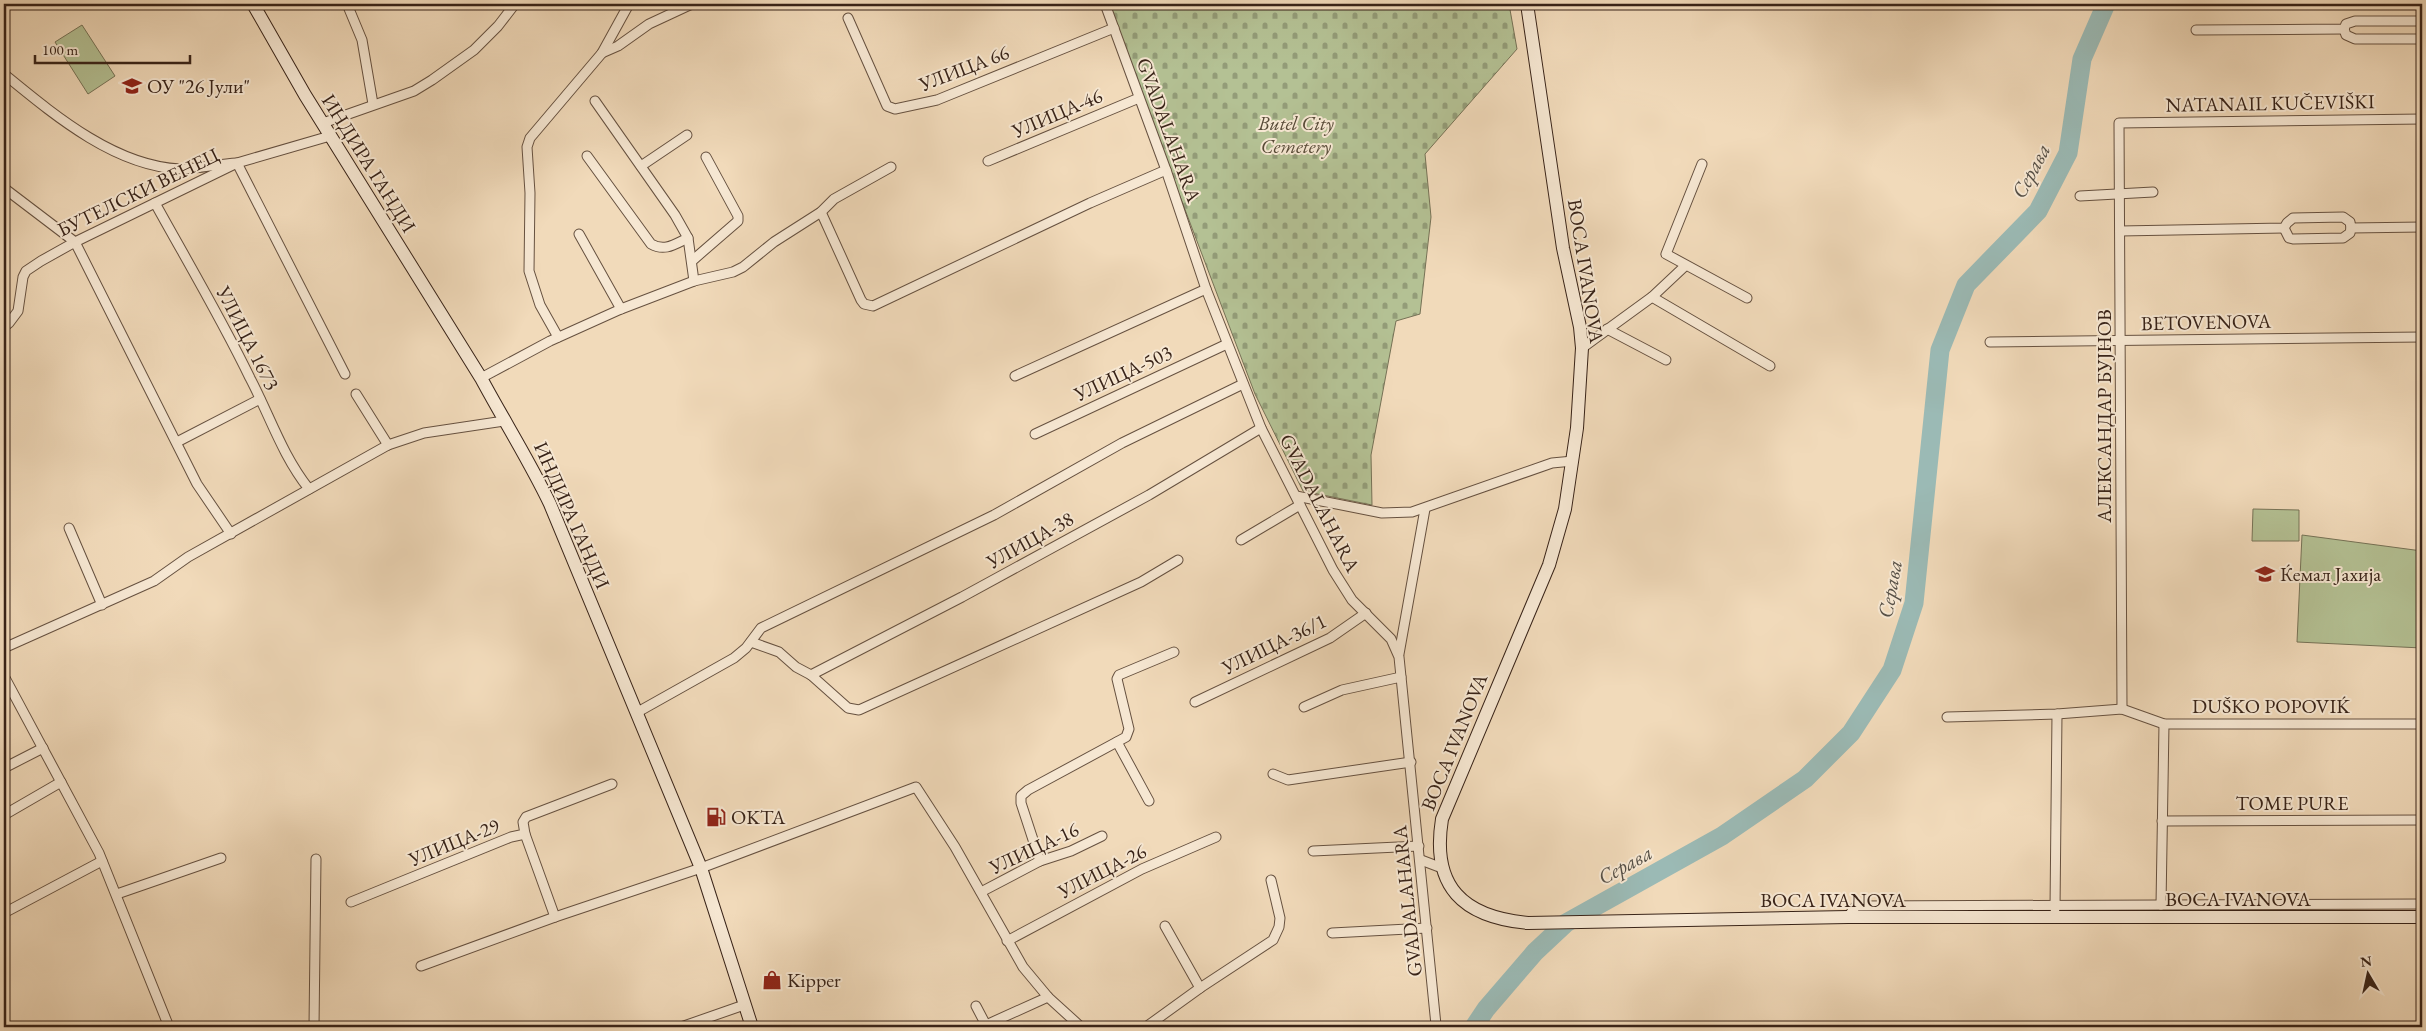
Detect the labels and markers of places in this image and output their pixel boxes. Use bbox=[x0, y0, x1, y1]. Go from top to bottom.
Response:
place label: ОУ "26 Јули" bbox=[147, 73, 250, 99]
school or university icon: ОУ "26 Јули" bbox=[121, 75, 143, 97]
place label: Ќемал Јахија bbox=[2280, 561, 2381, 587]
school or university icon: Ќемал Јахија bbox=[2254, 563, 2276, 585]
place label: OKTA bbox=[731, 804, 786, 830]
fuel station icon: OKTA bbox=[705, 806, 727, 828]
place label: Kipper bbox=[787, 967, 841, 993]
shop icon: Kipper bbox=[761, 969, 783, 991]

